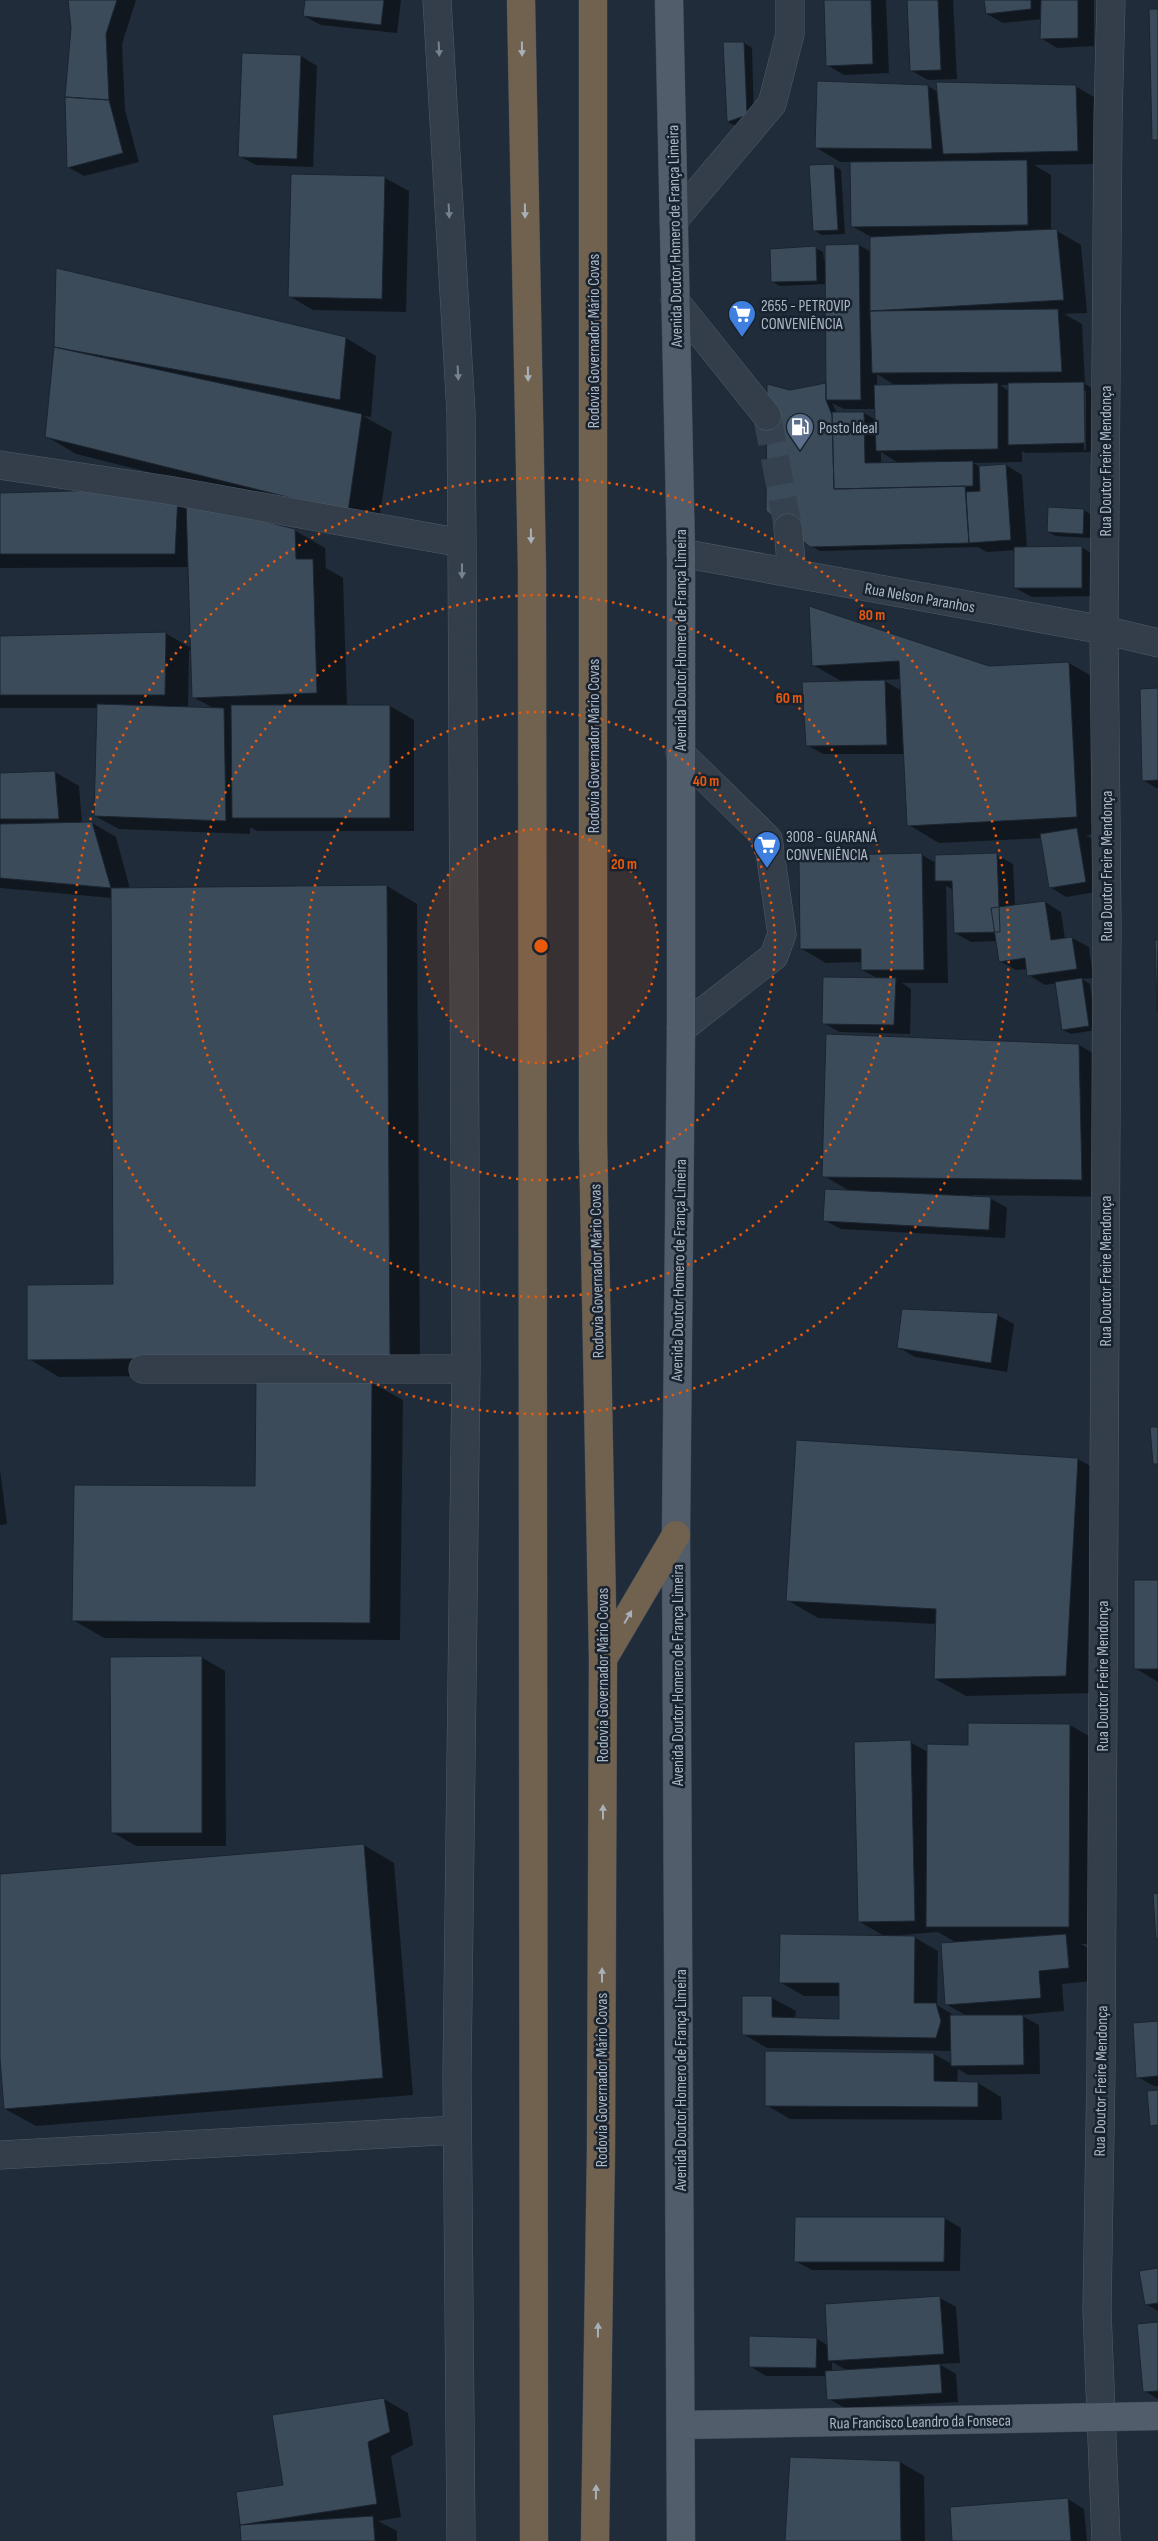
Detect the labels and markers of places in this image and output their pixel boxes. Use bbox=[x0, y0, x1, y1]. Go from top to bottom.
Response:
place label: 2655 - PETROVIP CONVENIÊNCIA bbox=[761, 297, 851, 334]
supermarket icon: 2655 - PETROVIP CONVENIÊNCIA bbox=[727, 299, 757, 338]
fuel station icon: Posto Ideal bbox=[785, 412, 815, 451]
place label: Posto Ideal bbox=[819, 419, 878, 438]
place label: 3008 - GUARANÁ CONVENIÊNCIA bbox=[786, 828, 877, 865]
supermarket icon: 3008 - GUARANÁ CONVENIÊNCIA bbox=[752, 830, 782, 869]
centre of rings bbox=[532, 937, 550, 955]

